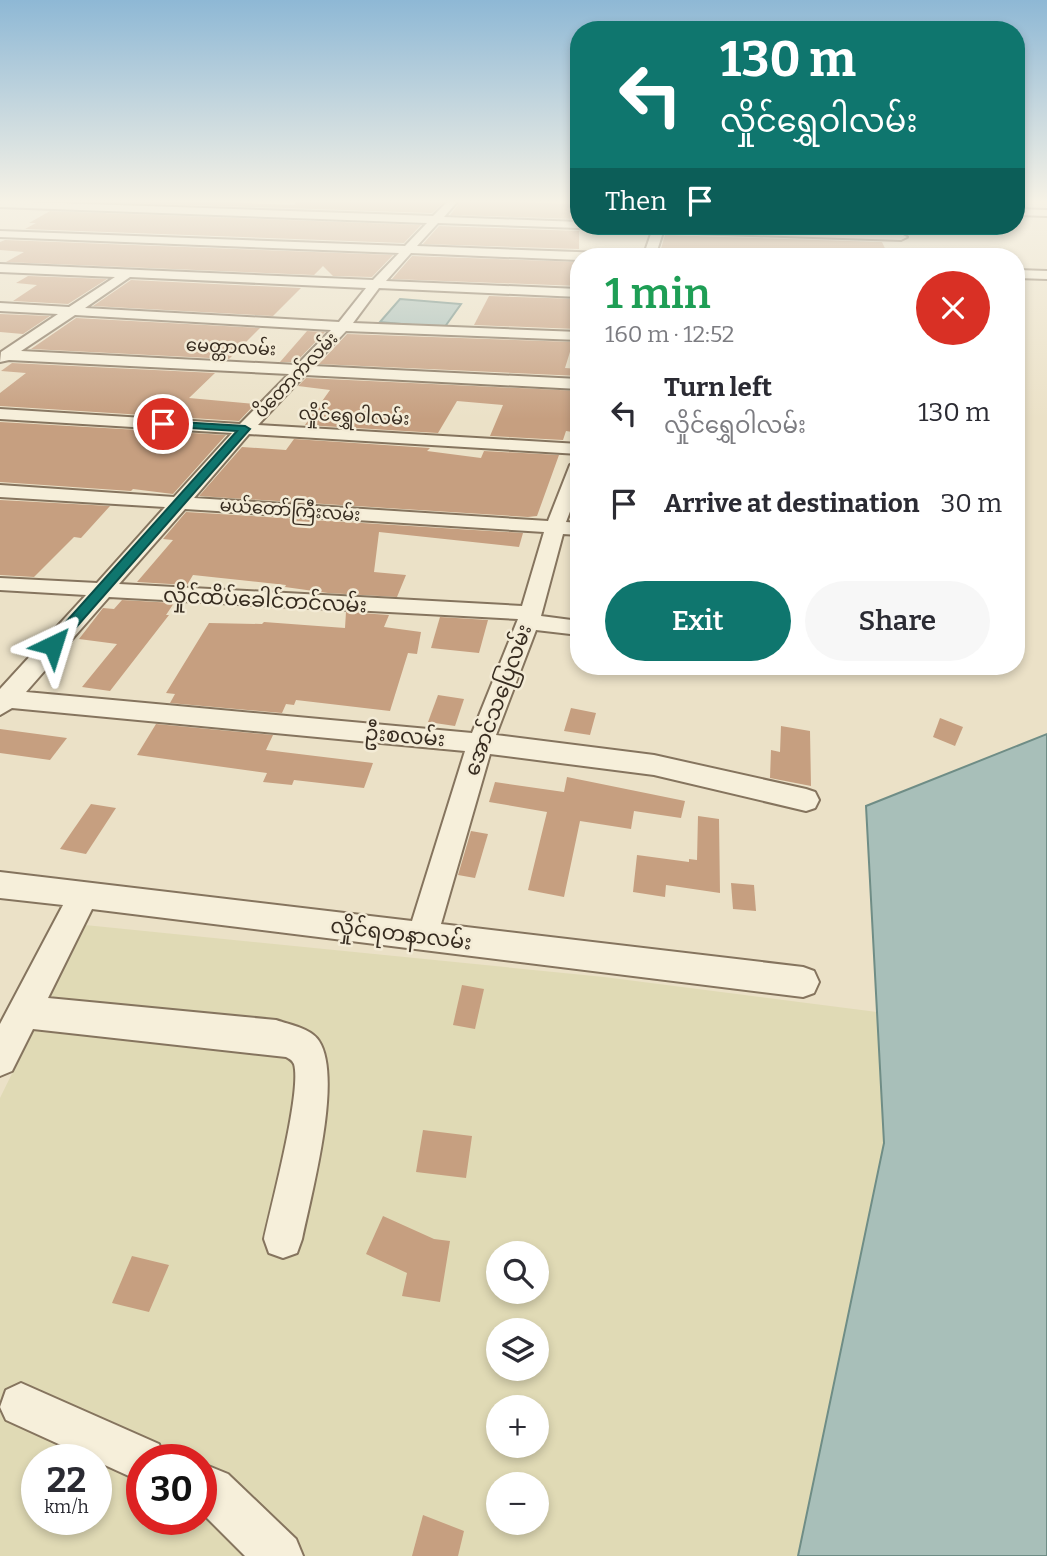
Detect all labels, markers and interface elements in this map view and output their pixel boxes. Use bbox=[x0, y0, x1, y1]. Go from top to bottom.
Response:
text: 130 m bbox=[720, 30, 856, 89]
icon: left bbox=[605, 49, 696, 140]
text: လှိုင်ရွှေဝါလမ်း bbox=[720, 102, 918, 140]
icon: arrive bbox=[681, 182, 719, 220]
text: Then bbox=[605, 186, 667, 217]
text: 1 min bbox=[605, 269, 711, 319]
button: close bbox=[916, 271, 990, 345]
text: 160 m · 12:52 bbox=[605, 320, 734, 348]
street label: ပိတောက်လမ်း bbox=[248, 325, 342, 422]
street label: မေတ္တာလမ်း bbox=[185, 332, 277, 364]
text: Turn left bbox=[664, 372, 772, 403]
pin bbox=[133, 394, 193, 454]
icon: left bbox=[605, 394, 643, 432]
text: 130 m bbox=[918, 397, 990, 428]
street label: လှိုင်ရွှေဝါလမ်း bbox=[298, 399, 410, 434]
icon: arrive bbox=[144, 405, 182, 443]
text: လှိုင်ရွှေဝါလမ်း bbox=[664, 411, 806, 439]
icon: arrive bbox=[605, 485, 643, 523]
text: Arrive at destination bbox=[664, 488, 919, 519]
text: 30 m bbox=[940, 488, 1002, 519]
street label: မယ်တော်ကြီးလမ်း bbox=[219, 491, 361, 530]
street label: လှိုင်ထိပ်ခေါင်တင်လမ်း bbox=[162, 579, 368, 622]
button: Exit bbox=[605, 581, 791, 661]
button: Share bbox=[805, 581, 990, 661]
position arrow bbox=[16, 608, 90, 682]
street label: အောင်သပြေလမ်း bbox=[456, 620, 541, 781]
street label: ဦးစလမ်း bbox=[363, 717, 446, 756]
street label: လှိုင်ရတနာလမ်း bbox=[328, 909, 473, 960]
map controls bbox=[486, 1241, 549, 1535]
button: search bbox=[486, 1241, 549, 1304]
button: layers bbox=[486, 1318, 549, 1381]
button: + bbox=[486, 1395, 549, 1458]
speed limit sign: 30 bbox=[126, 1444, 217, 1535]
text: 22 bbox=[47, 1459, 86, 1501]
button: − bbox=[486, 1472, 549, 1535]
text: km/h bbox=[44, 1496, 89, 1518]

